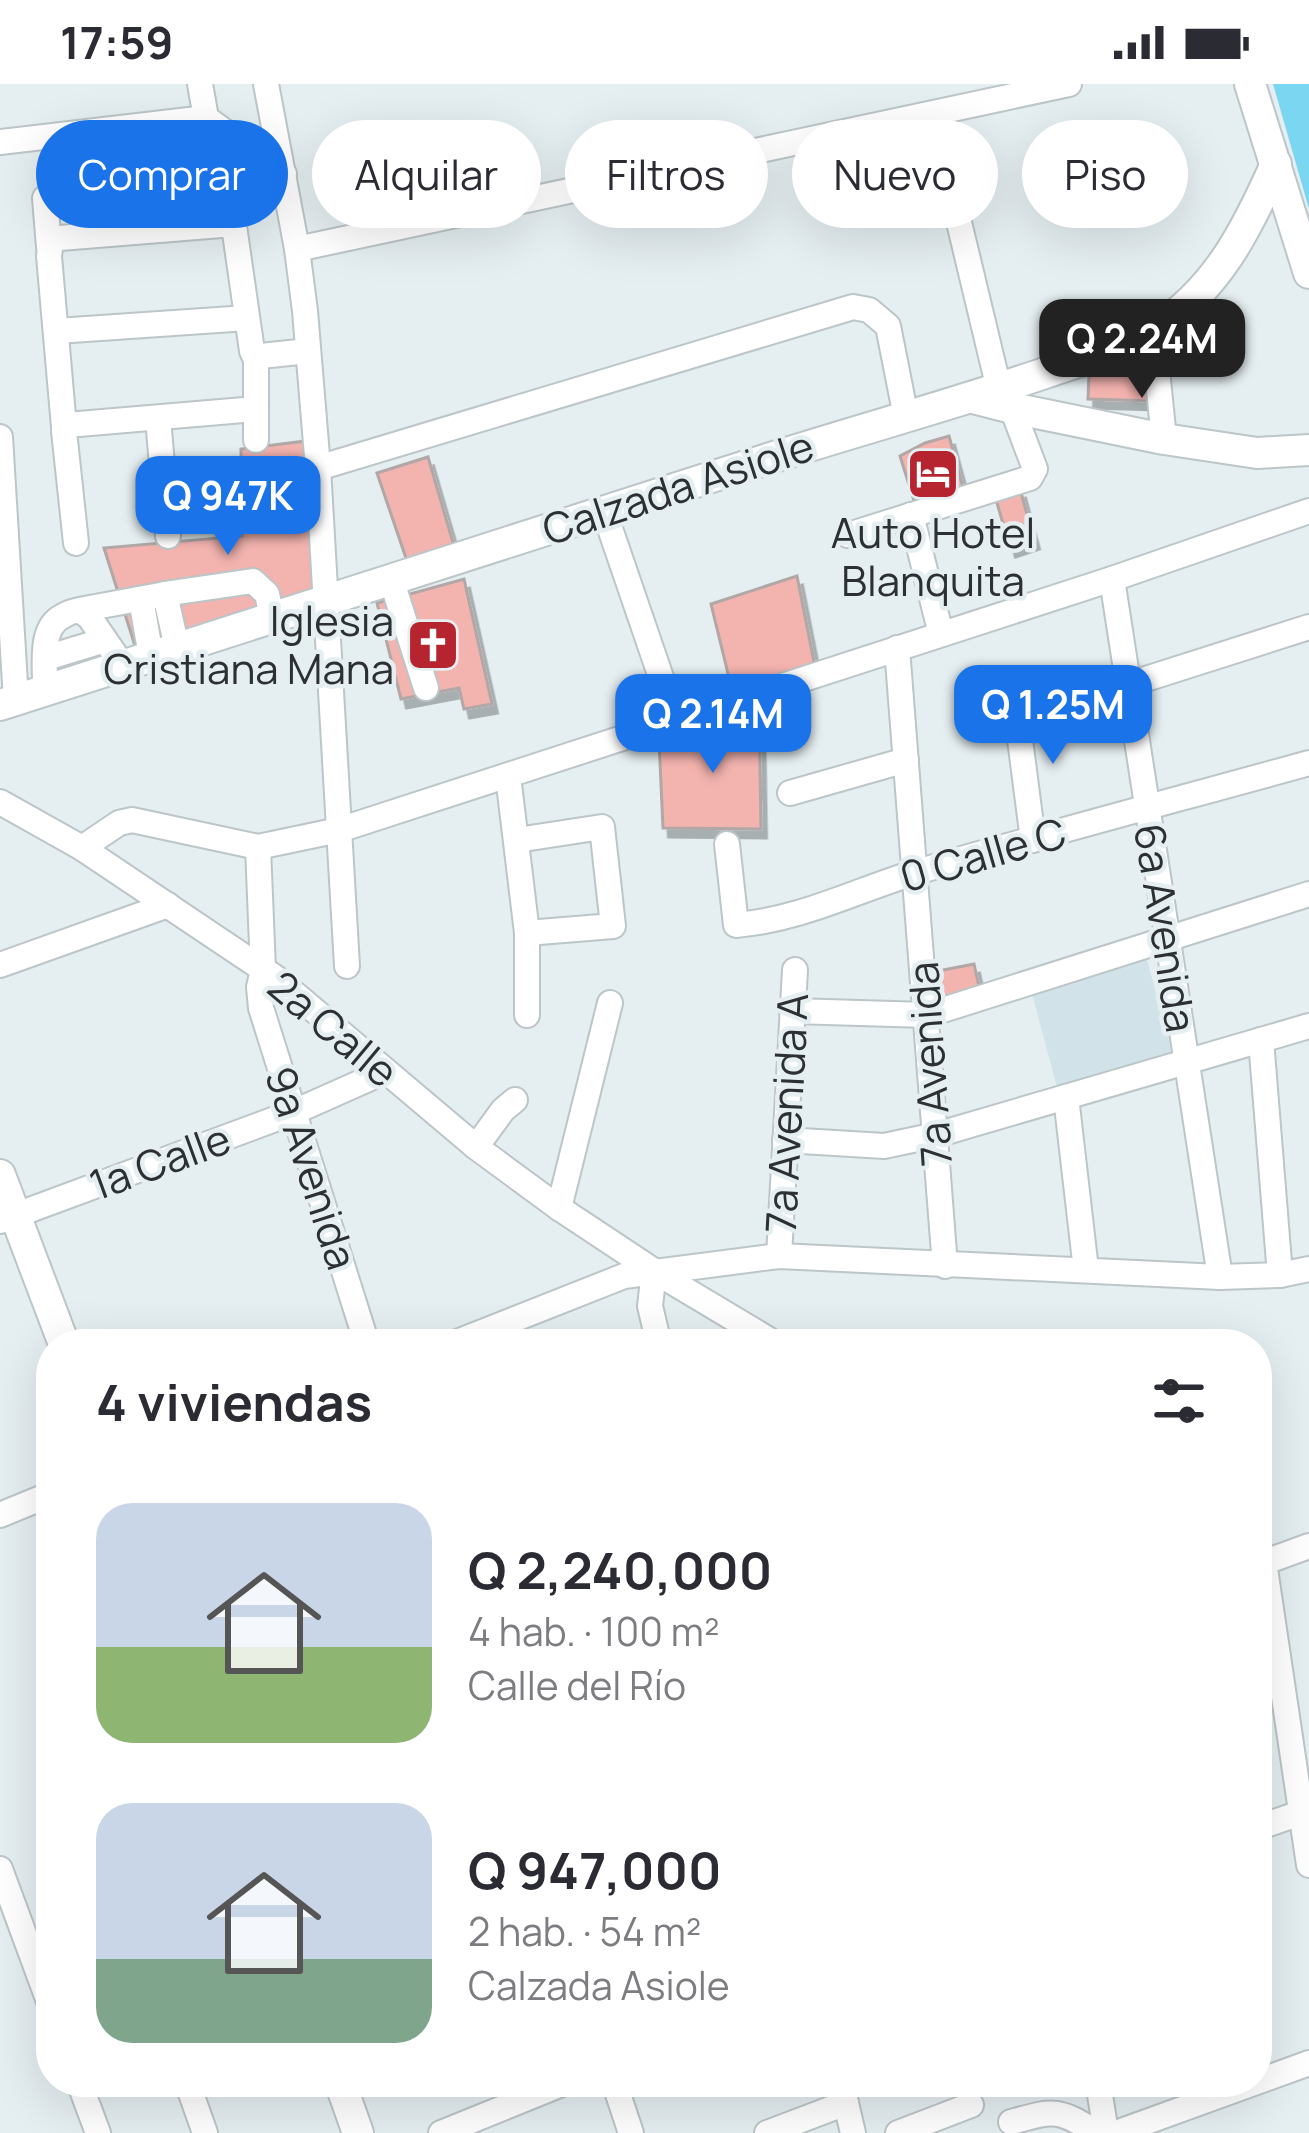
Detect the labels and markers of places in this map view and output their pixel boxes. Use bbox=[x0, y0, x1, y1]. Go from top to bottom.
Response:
pin: Q 2.24M bbox=[1031, 299, 1253, 401]
hotel icon: Auto Hotel Blanquita bbox=[905, 446, 961, 502]
pin: Q 947K bbox=[130, 456, 326, 558]
place label: Auto Hotel Blanquita bbox=[831, 503, 1035, 609]
place label: Iglesia Cristiana Mana bbox=[103, 591, 394, 697]
church icon: Iglesia Cristiana Mana bbox=[405, 617, 461, 673]
pin: Q 1.25M bbox=[942, 665, 1164, 767]
pin: Q 2.14M bbox=[602, 674, 824, 776]

